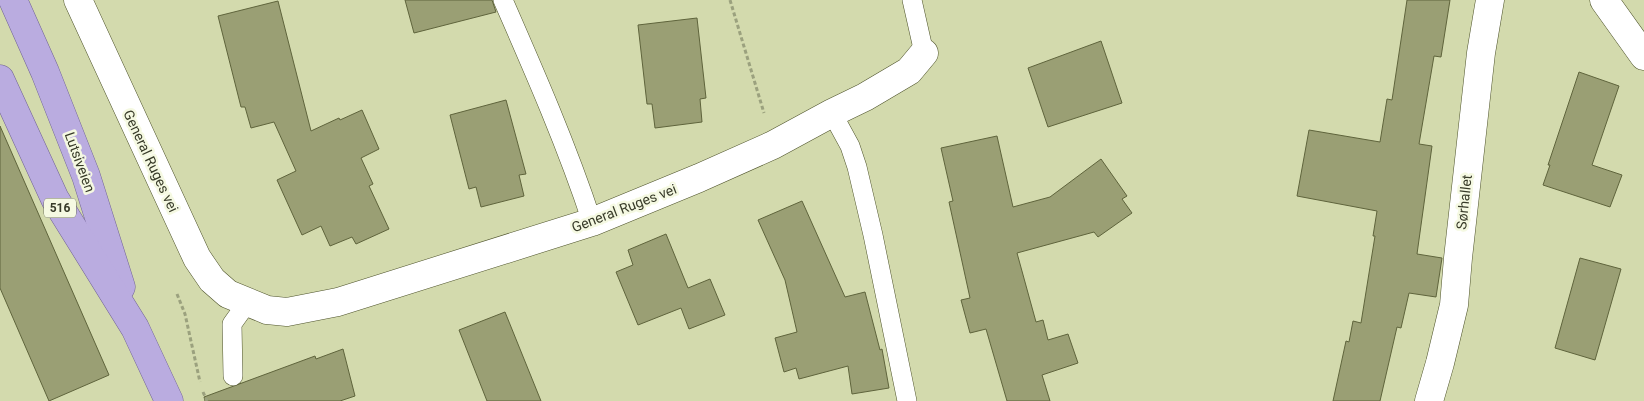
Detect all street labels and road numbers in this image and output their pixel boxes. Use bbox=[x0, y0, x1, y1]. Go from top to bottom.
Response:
street label: General Ruges vei bbox=[120, 107, 182, 215]
street label: Lutsiveien bbox=[62, 130, 98, 194]
street label: Sørhallet bbox=[1453, 173, 1475, 230]
street label: General Ruges vei bbox=[569, 181, 679, 235]
road number: 516 bbox=[44, 198, 76, 218]

